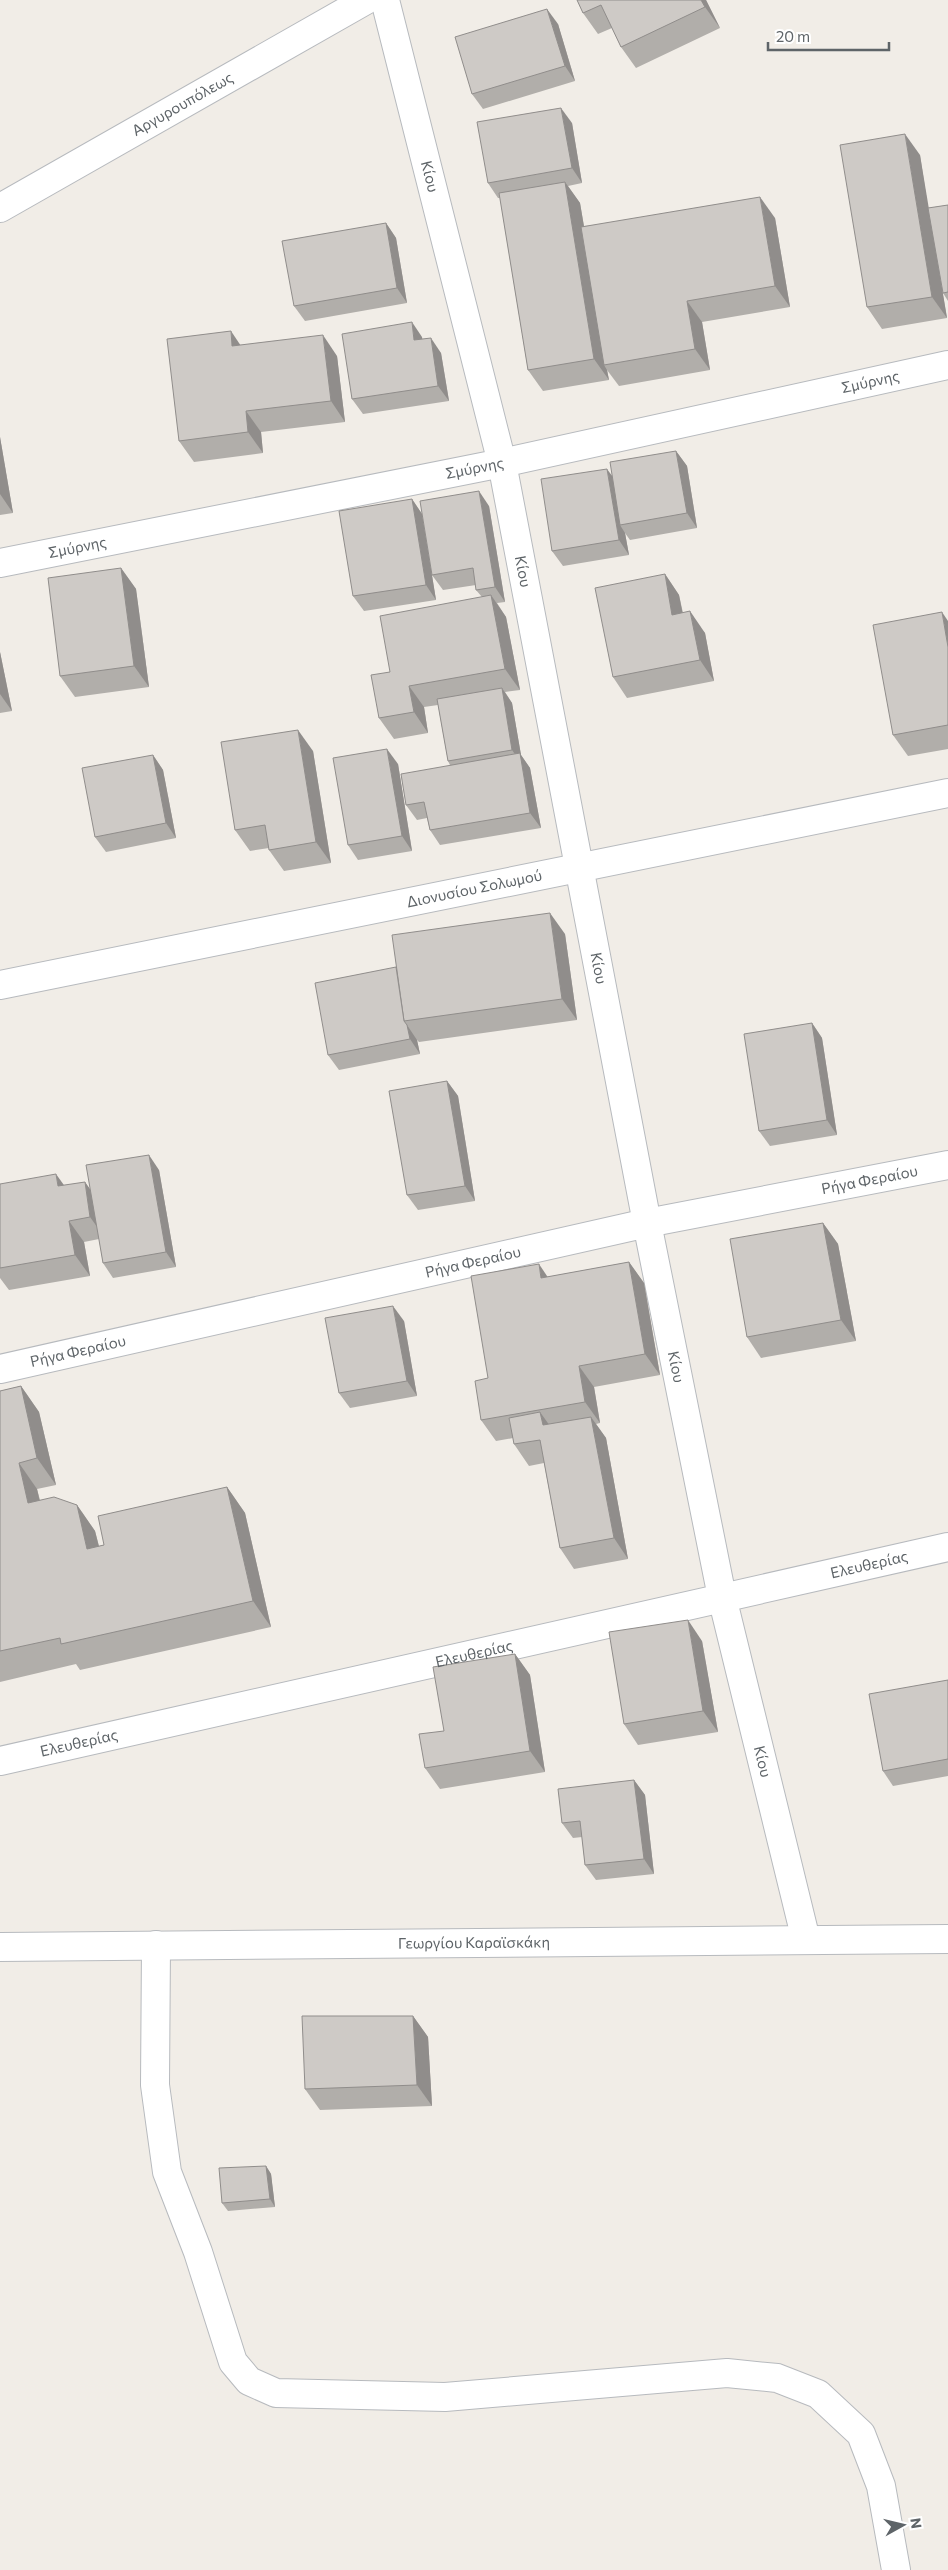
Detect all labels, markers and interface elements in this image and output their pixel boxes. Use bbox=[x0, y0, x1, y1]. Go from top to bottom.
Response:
scale bar bbox=[768, 20, 889, 52]
text: 20 m bbox=[776, 27, 810, 45]
street label: Αργυρουπόλεως bbox=[128, 68, 236, 139]
street label: Κίου bbox=[418, 159, 443, 194]
street label: Σμύρνης bbox=[839, 366, 901, 396]
street label: Σμύρνης bbox=[444, 453, 505, 482]
street label: Σμύρνης bbox=[47, 532, 108, 561]
street label: Κίου bbox=[512, 554, 536, 589]
street label: Διονυσίου Σολωμού bbox=[405, 865, 543, 910]
street label: Κίου bbox=[588, 951, 611, 985]
street label: Ρήγα Φεραίου bbox=[820, 1161, 919, 1197]
street label: Ρήγα Φεραίου bbox=[423, 1242, 522, 1281]
street label: Ρήγα Φεραίου bbox=[28, 1331, 127, 1370]
street label: Κίου bbox=[665, 1349, 689, 1384]
street label: Ελευθερίας bbox=[828, 1546, 909, 1581]
street label: Ελευθερίας bbox=[433, 1636, 514, 1670]
street label: Ελευθερίας bbox=[38, 1725, 119, 1760]
street label: Κίου bbox=[751, 1744, 776, 1779]
street label: Γεωργίου Καραϊσκάκη bbox=[398, 1932, 550, 1952]
north arrow bbox=[878, 2500, 928, 2550]
text: N bbox=[907, 2517, 926, 2530]

